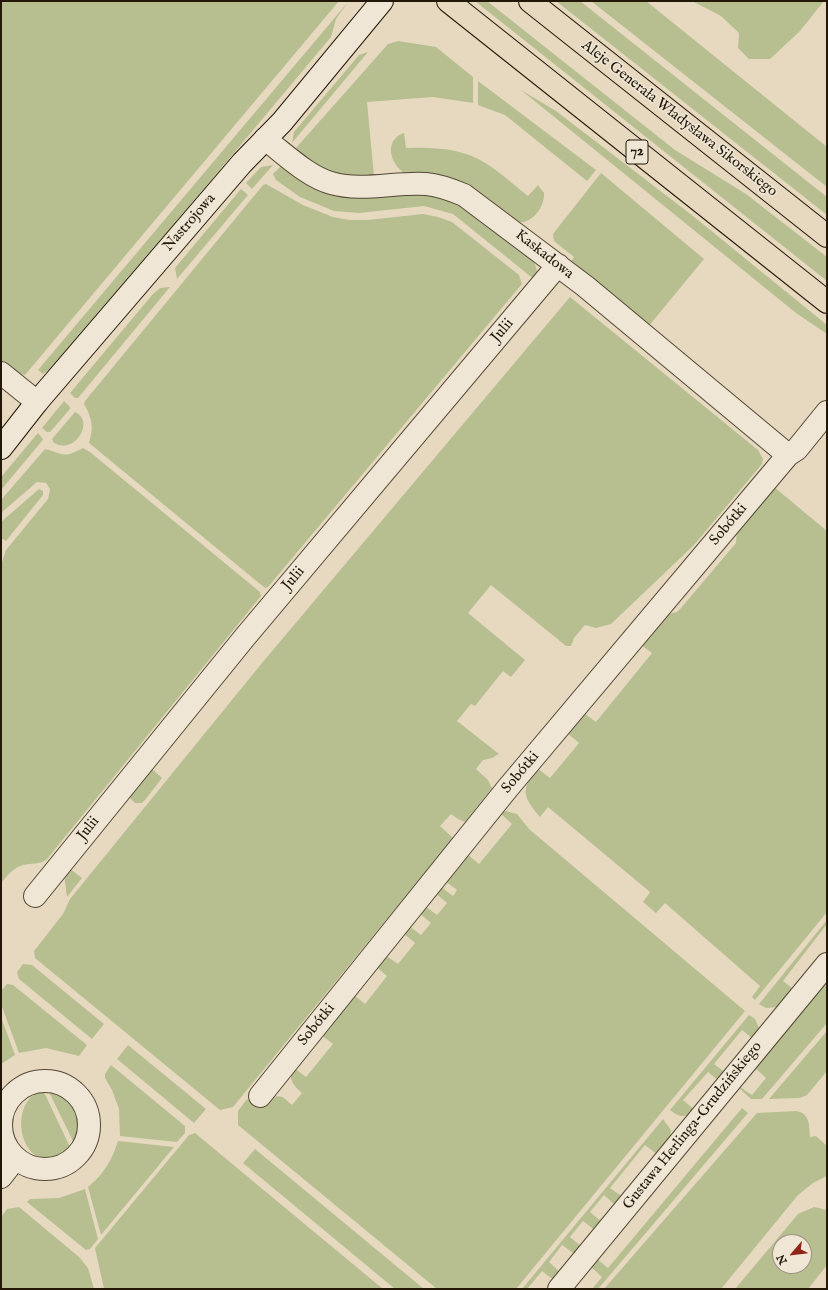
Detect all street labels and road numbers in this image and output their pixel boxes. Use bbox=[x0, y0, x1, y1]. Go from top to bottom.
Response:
street label: Aleje Generała Władysława Sikorskiego bbox=[577, 37, 781, 201]
road number: 72 bbox=[626, 140, 648, 164]
street label: Nastrojowa bbox=[160, 190, 220, 256]
street label: Kaskadowa bbox=[511, 227, 577, 283]
street label: Julii bbox=[488, 315, 518, 347]
street label: Sobótki bbox=[706, 500, 752, 550]
street label: Julii bbox=[279, 563, 309, 595]
street label: Sobótki bbox=[498, 748, 544, 798]
street label: Julii bbox=[74, 813, 104, 845]
street label: Sobótki bbox=[295, 1000, 339, 1050]
street label: Gustawa Herlinga-Grudzińskiego bbox=[620, 1038, 766, 1214]

